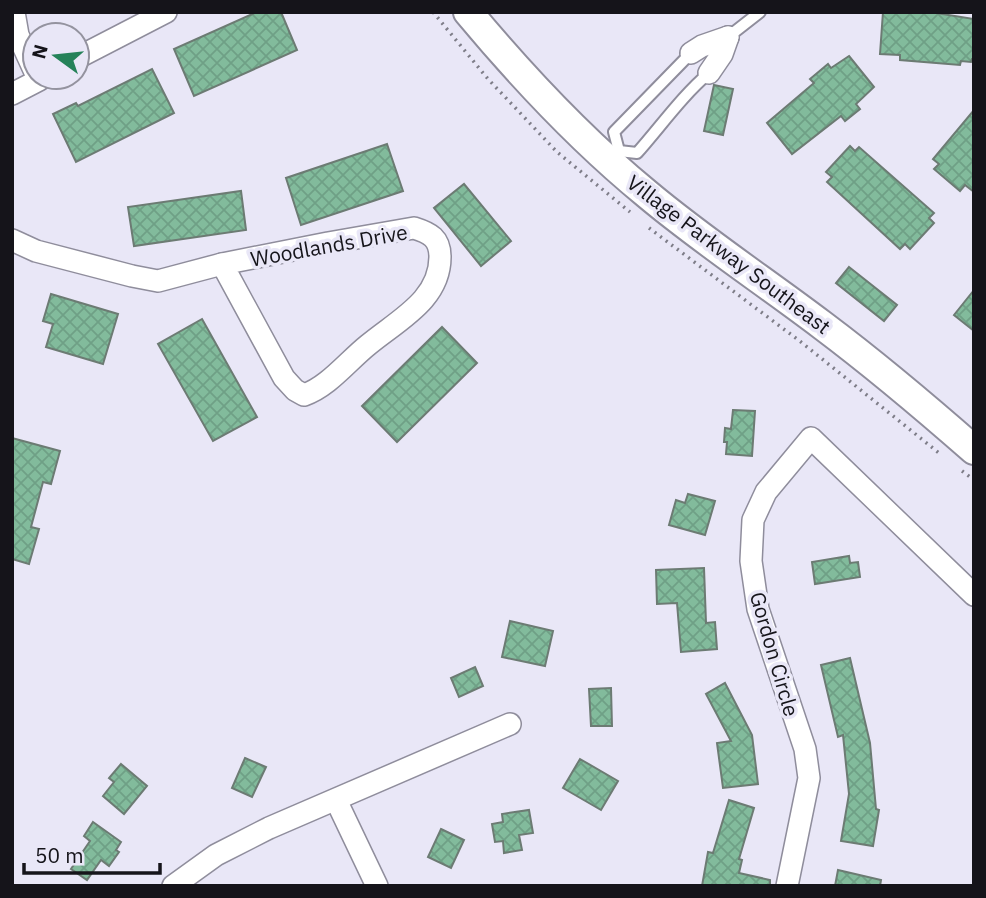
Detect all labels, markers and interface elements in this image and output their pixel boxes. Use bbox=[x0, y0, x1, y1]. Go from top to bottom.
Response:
north arrow bbox=[21, 21, 91, 91]
text: N bbox=[26, 42, 53, 61]
street label: Village Parkway Southeast bbox=[621, 168, 837, 340]
street label: Woodlands Drive bbox=[248, 217, 410, 273]
street label: Gordon Circle bbox=[744, 588, 806, 720]
scale bar bbox=[24, 832, 161, 876]
text: 50 m bbox=[35, 841, 84, 869]

